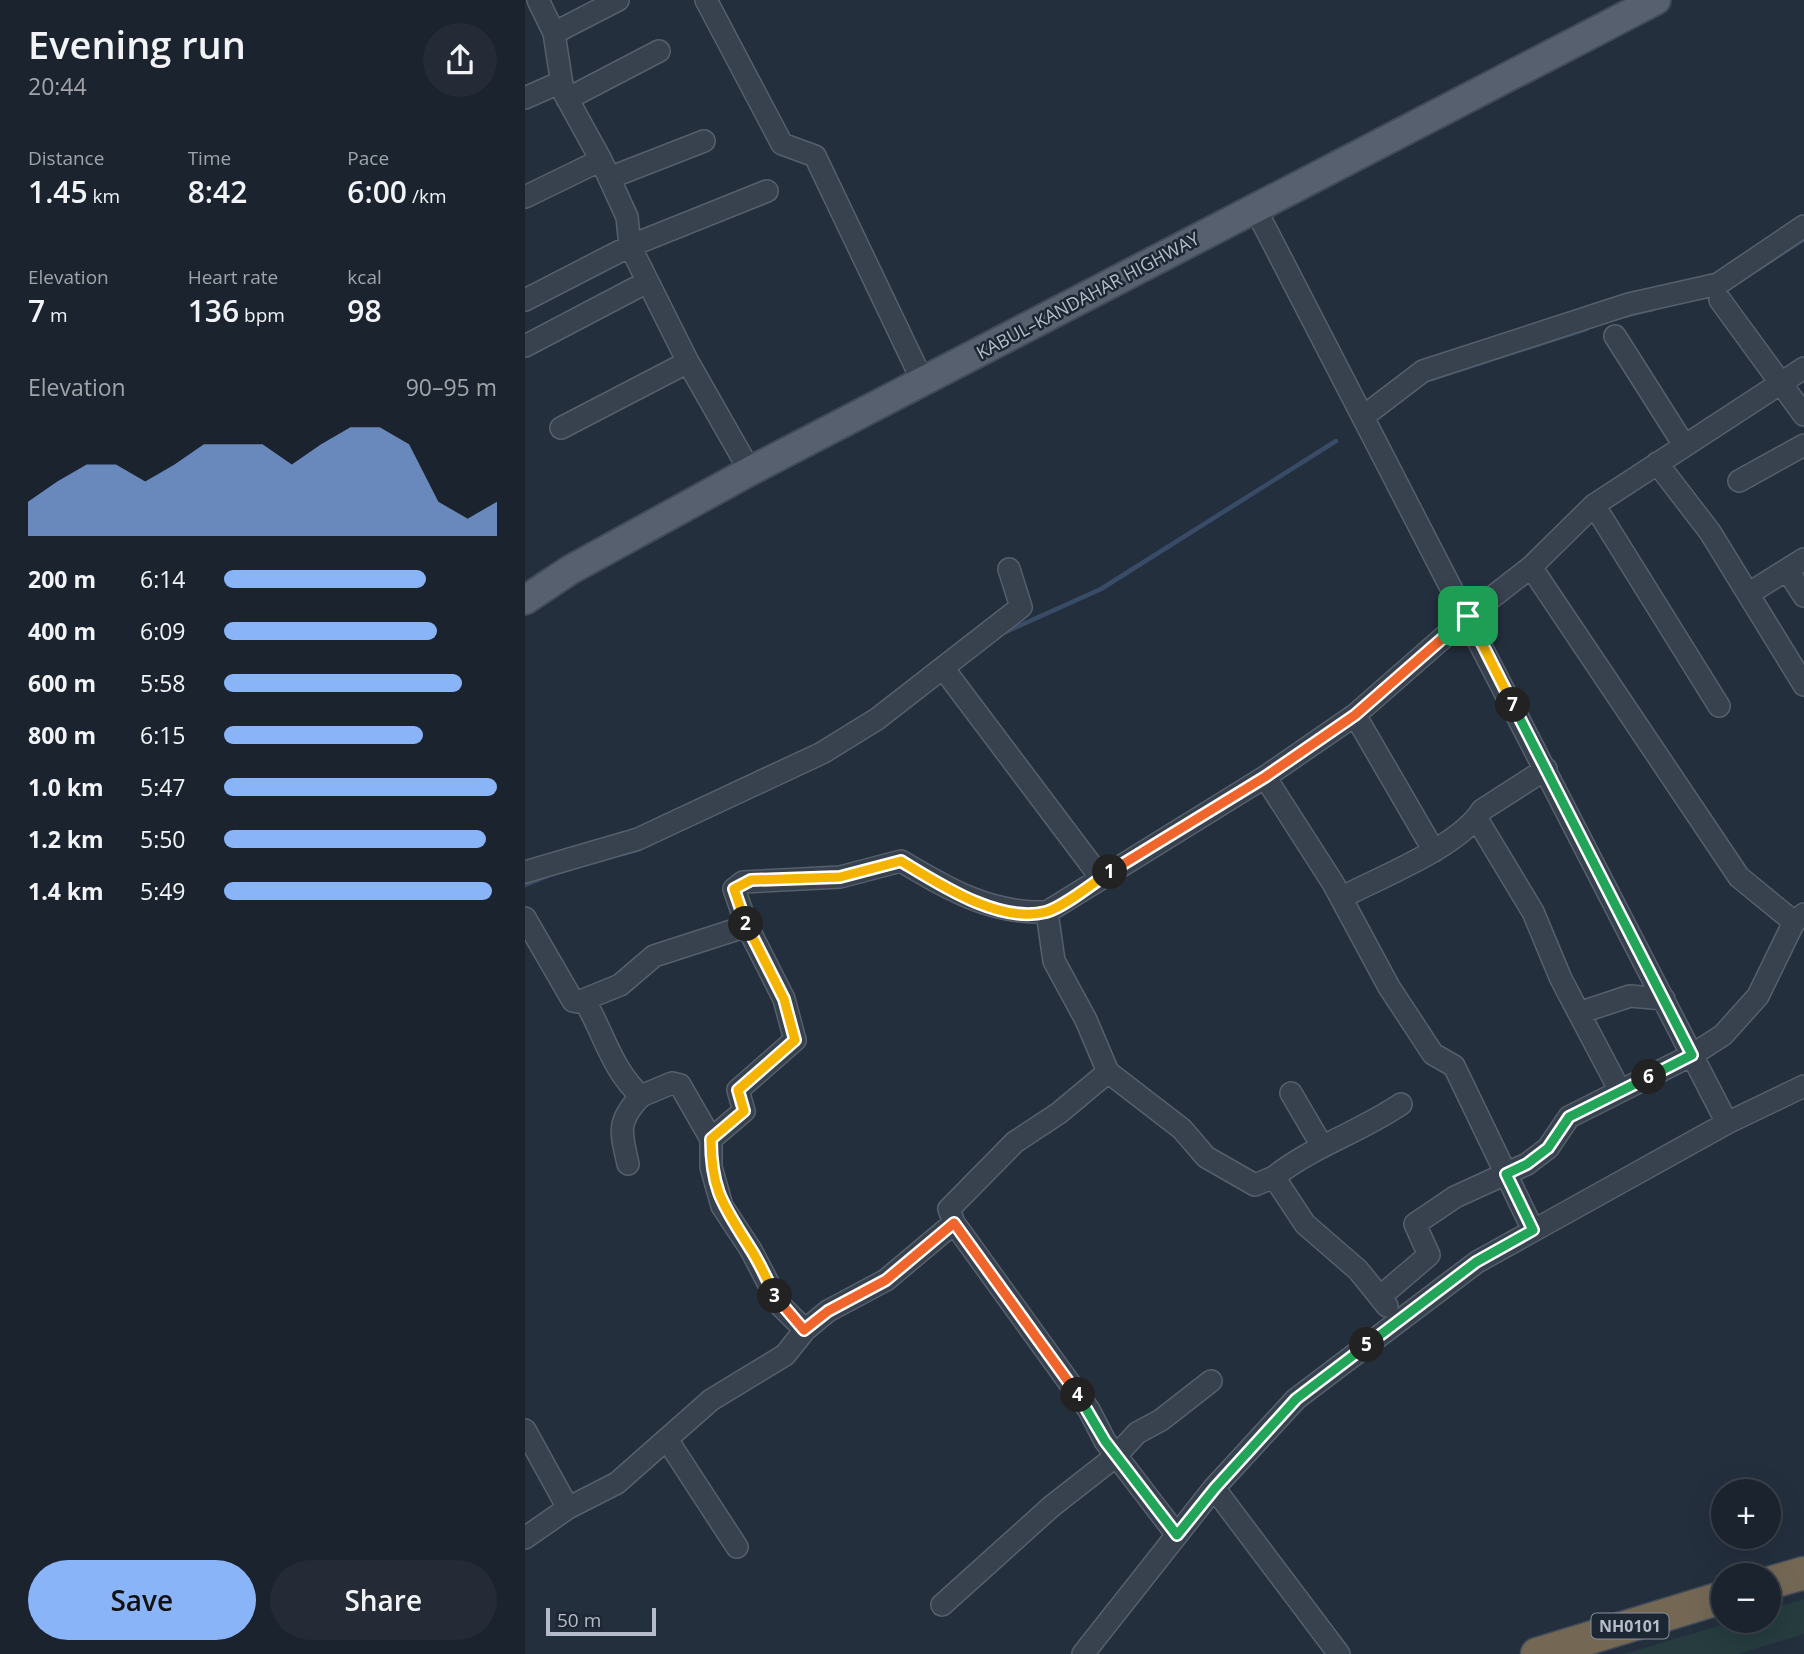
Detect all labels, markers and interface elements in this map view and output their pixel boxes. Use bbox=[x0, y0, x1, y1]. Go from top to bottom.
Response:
text: Evening run bbox=[28, 18, 246, 70]
button: share bbox=[423, 23, 497, 97]
text: 20:44 bbox=[28, 70, 87, 102]
text: Distance bbox=[28, 145, 104, 171]
text: Time bbox=[188, 145, 231, 171]
text: Pace bbox=[347, 145, 389, 171]
text: 1.45 bbox=[28, 171, 88, 212]
text: 8:42 bbox=[188, 171, 247, 212]
text: 6:00 bbox=[347, 171, 407, 212]
text: km bbox=[88, 183, 120, 209]
text: /km bbox=[407, 183, 447, 209]
street label: KABUL–KANDAHAR HIGHWAY bbox=[972, 226, 1204, 364]
text: Elevation bbox=[28, 264, 109, 290]
text: Heart rate bbox=[188, 264, 278, 290]
text: kcal bbox=[347, 264, 382, 290]
text: 7 bbox=[28, 290, 45, 331]
text: 136 bbox=[188, 290, 239, 331]
text: 98 bbox=[347, 290, 382, 331]
text: m bbox=[45, 302, 68, 328]
text: bpm bbox=[239, 302, 285, 328]
text: Elevation bbox=[28, 371, 126, 403]
text: 90–95 m bbox=[406, 371, 497, 403]
text: 200 m bbox=[28, 563, 96, 595]
text: 6:14 bbox=[140, 563, 186, 595]
pin bbox=[1438, 586, 1498, 646]
icon: arrive bbox=[1449, 597, 1487, 635]
text: 400 m bbox=[28, 615, 96, 647]
text: 6:09 bbox=[140, 615, 186, 647]
text: 600 m bbox=[28, 667, 96, 699]
text: 5:58 bbox=[140, 667, 186, 699]
pin: 7 bbox=[1495, 688, 1531, 722]
text: 7 bbox=[1507, 691, 1518, 717]
text: 800 m bbox=[28, 719, 96, 751]
text: 6:15 bbox=[140, 719, 186, 751]
text: 1.0 km bbox=[28, 771, 104, 803]
text: 5:47 bbox=[140, 771, 186, 803]
text: 1.2 km bbox=[28, 823, 104, 855]
text: 5:50 bbox=[140, 823, 186, 855]
pin: 1 bbox=[1093, 854, 1127, 890]
text: 1 bbox=[1104, 858, 1115, 884]
text: 1.4 km bbox=[28, 875, 104, 907]
text: 5:49 bbox=[140, 875, 186, 907]
pin: 2 bbox=[729, 906, 763, 942]
text: 2 bbox=[740, 910, 751, 936]
pin: 6 bbox=[1631, 1060, 1667, 1094]
text: 6 bbox=[1643, 1063, 1654, 1089]
pin: 3 bbox=[757, 1278, 793, 1314]
text: 3 bbox=[769, 1282, 780, 1308]
pin: 5 bbox=[1349, 1328, 1385, 1362]
text: 5 bbox=[1361, 1331, 1372, 1357]
pin: 4 bbox=[1061, 1378, 1095, 1412]
text: 4 bbox=[1072, 1381, 1083, 1407]
map controls bbox=[1711, 1479, 1781, 1633]
button: + bbox=[1711, 1479, 1781, 1549]
button: Save bbox=[28, 1560, 256, 1640]
button: Share bbox=[270, 1560, 497, 1640]
button: − bbox=[1711, 1563, 1781, 1633]
scale bar bbox=[546, 1605, 656, 1637]
text: 50 m bbox=[557, 1607, 601, 1633]
road number: NH0101 bbox=[1591, 1614, 1669, 1638]

